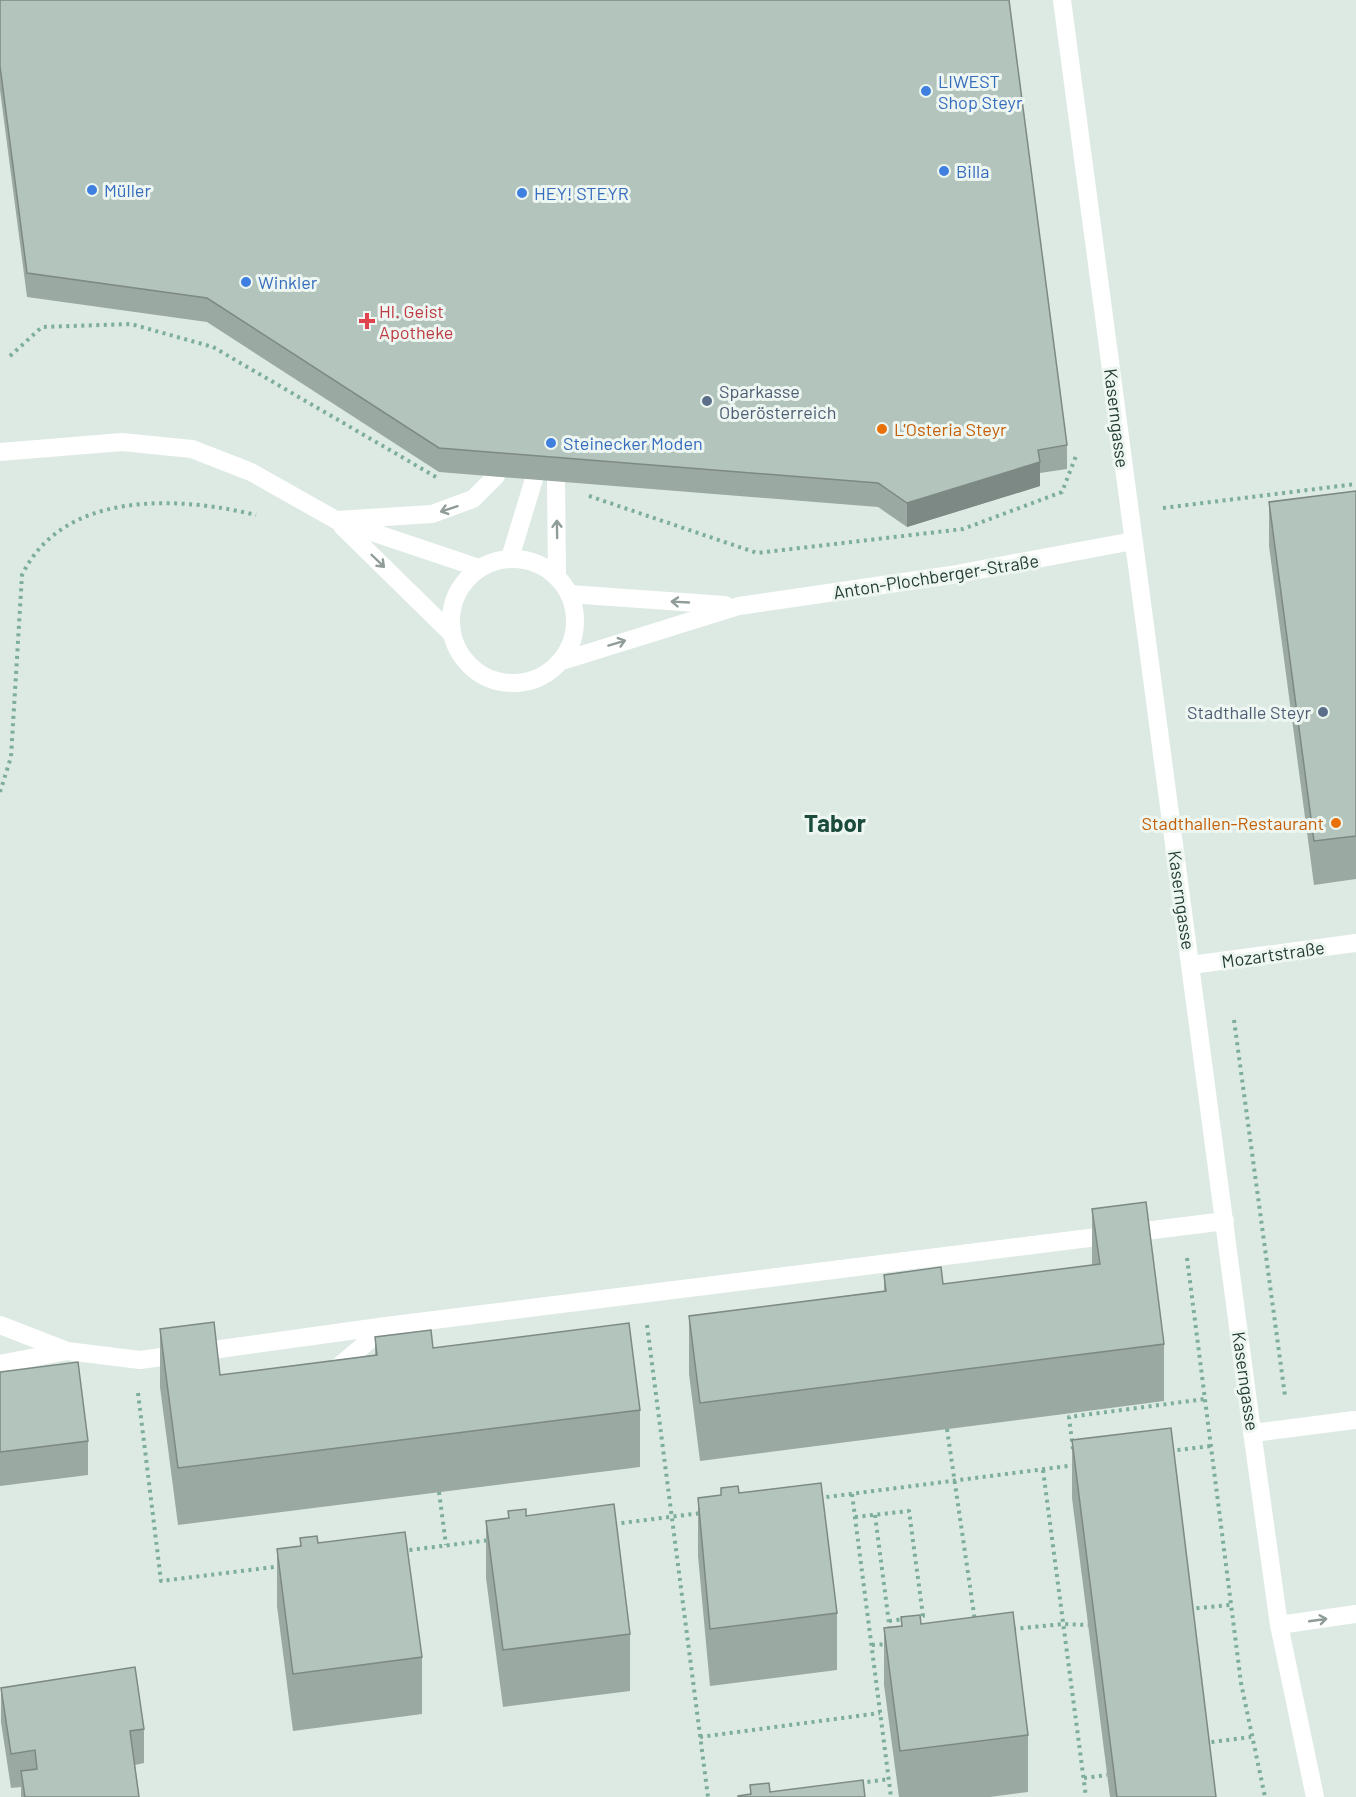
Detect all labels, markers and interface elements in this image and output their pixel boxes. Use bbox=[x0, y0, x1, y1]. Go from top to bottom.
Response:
place label: LIWEST Shop Steyr bbox=[938, 70, 1023, 113]
marker: LIWEST Shop Steyr bbox=[919, 84, 933, 98]
place label: Billa bbox=[956, 160, 989, 182]
marker: Billa bbox=[937, 164, 951, 178]
place label: Müller bbox=[104, 179, 151, 201]
place label: HEY! STEYR bbox=[534, 182, 629, 204]
marker: Müller bbox=[85, 183, 99, 197]
marker: HEY! STEYR bbox=[515, 186, 529, 200]
place label: Winkler bbox=[258, 271, 318, 293]
marker: Winkler bbox=[239, 275, 253, 289]
place label: Hl. Geist Apotheke bbox=[379, 300, 453, 343]
marker: Hl. Geist Apotheke bbox=[360, 314, 374, 328]
street label: Kaserngasse bbox=[1100, 367, 1134, 469]
place label: Sparkasse Oberösterreich bbox=[719, 380, 836, 423]
marker: Sparkasse Oberösterreich bbox=[700, 394, 714, 408]
place label: L'Osteria Steyr bbox=[894, 418, 1007, 440]
marker: L'Osteria Steyr bbox=[875, 422, 889, 436]
place label: Steinecker Moden bbox=[563, 432, 703, 454]
marker: Steinecker Moden bbox=[544, 436, 558, 450]
one-way arrow bbox=[440, 504, 459, 515]
one-way arrow bbox=[551, 520, 562, 540]
street label: Anton-Plochberger-Straße bbox=[832, 549, 1040, 603]
one-way arrow bbox=[371, 554, 386, 568]
one-way arrow bbox=[671, 597, 691, 608]
one-way arrow bbox=[607, 636, 626, 647]
place label: Stadthalle Steyr bbox=[1187, 701, 1311, 723]
marker: Stadthalle Steyr bbox=[1316, 705, 1330, 719]
district label: Tabor bbox=[804, 808, 866, 837]
place label: Stadthallen-Restaurant bbox=[1142, 812, 1324, 834]
marker: Stadthallen-Restaurant bbox=[1329, 816, 1343, 830]
street label: Kaserngasse bbox=[1164, 849, 1200, 951]
street label: Mozartstraße bbox=[1220, 936, 1326, 972]
street label: Kaserngasse bbox=[1228, 1330, 1264, 1432]
one-way arrow bbox=[1307, 1614, 1327, 1625]

